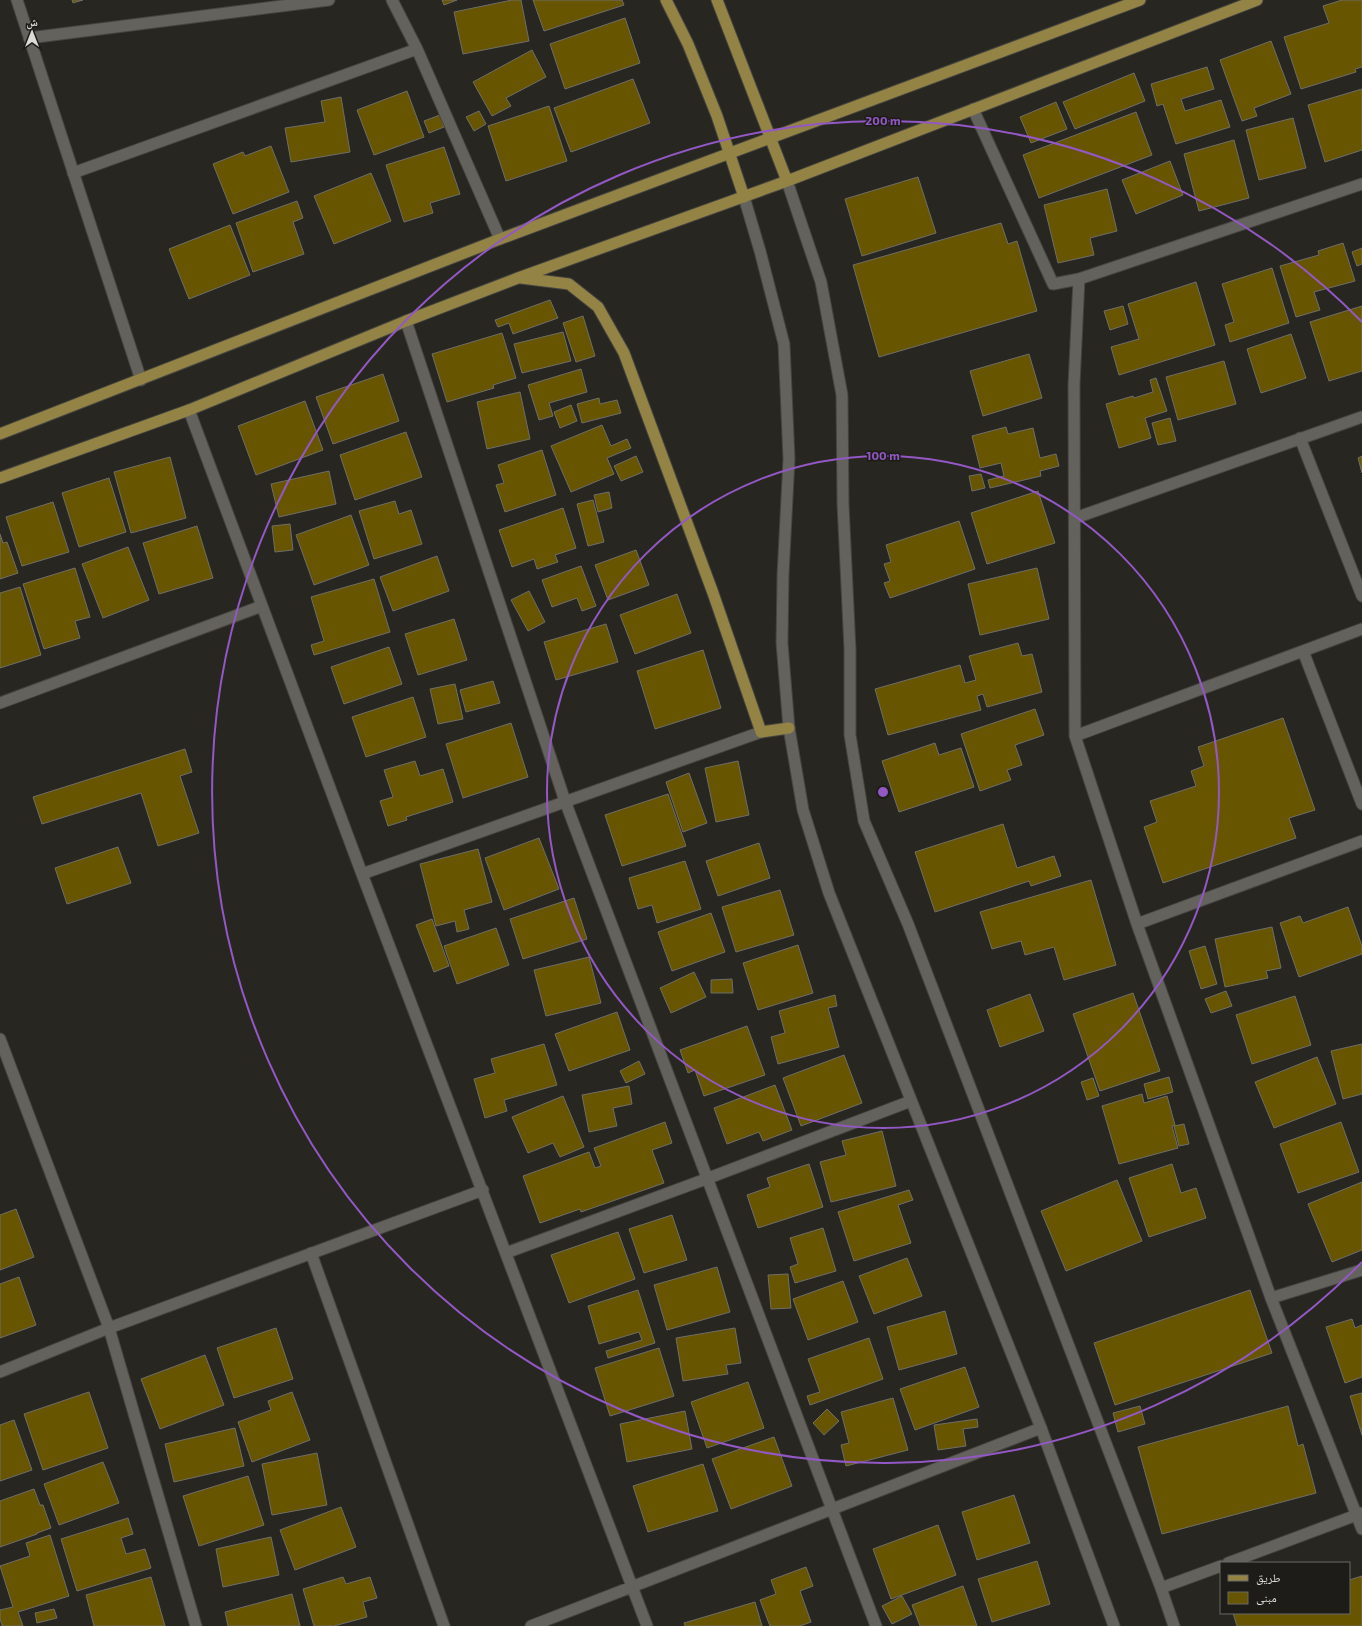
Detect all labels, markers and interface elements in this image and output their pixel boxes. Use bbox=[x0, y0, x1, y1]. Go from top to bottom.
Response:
north arrow bbox=[12, 12, 52, 52]
text: ش bbox=[26, 15, 38, 30]
text: 200 m bbox=[865, 113, 901, 127]
text: 100 m bbox=[866, 448, 900, 462]
centre of rings bbox=[876, 785, 890, 799]
legend bbox=[1220, 1562, 1350, 1614]
text: طريق bbox=[1256, 1570, 1281, 1585]
text: مبنى bbox=[1256, 1590, 1277, 1605]

